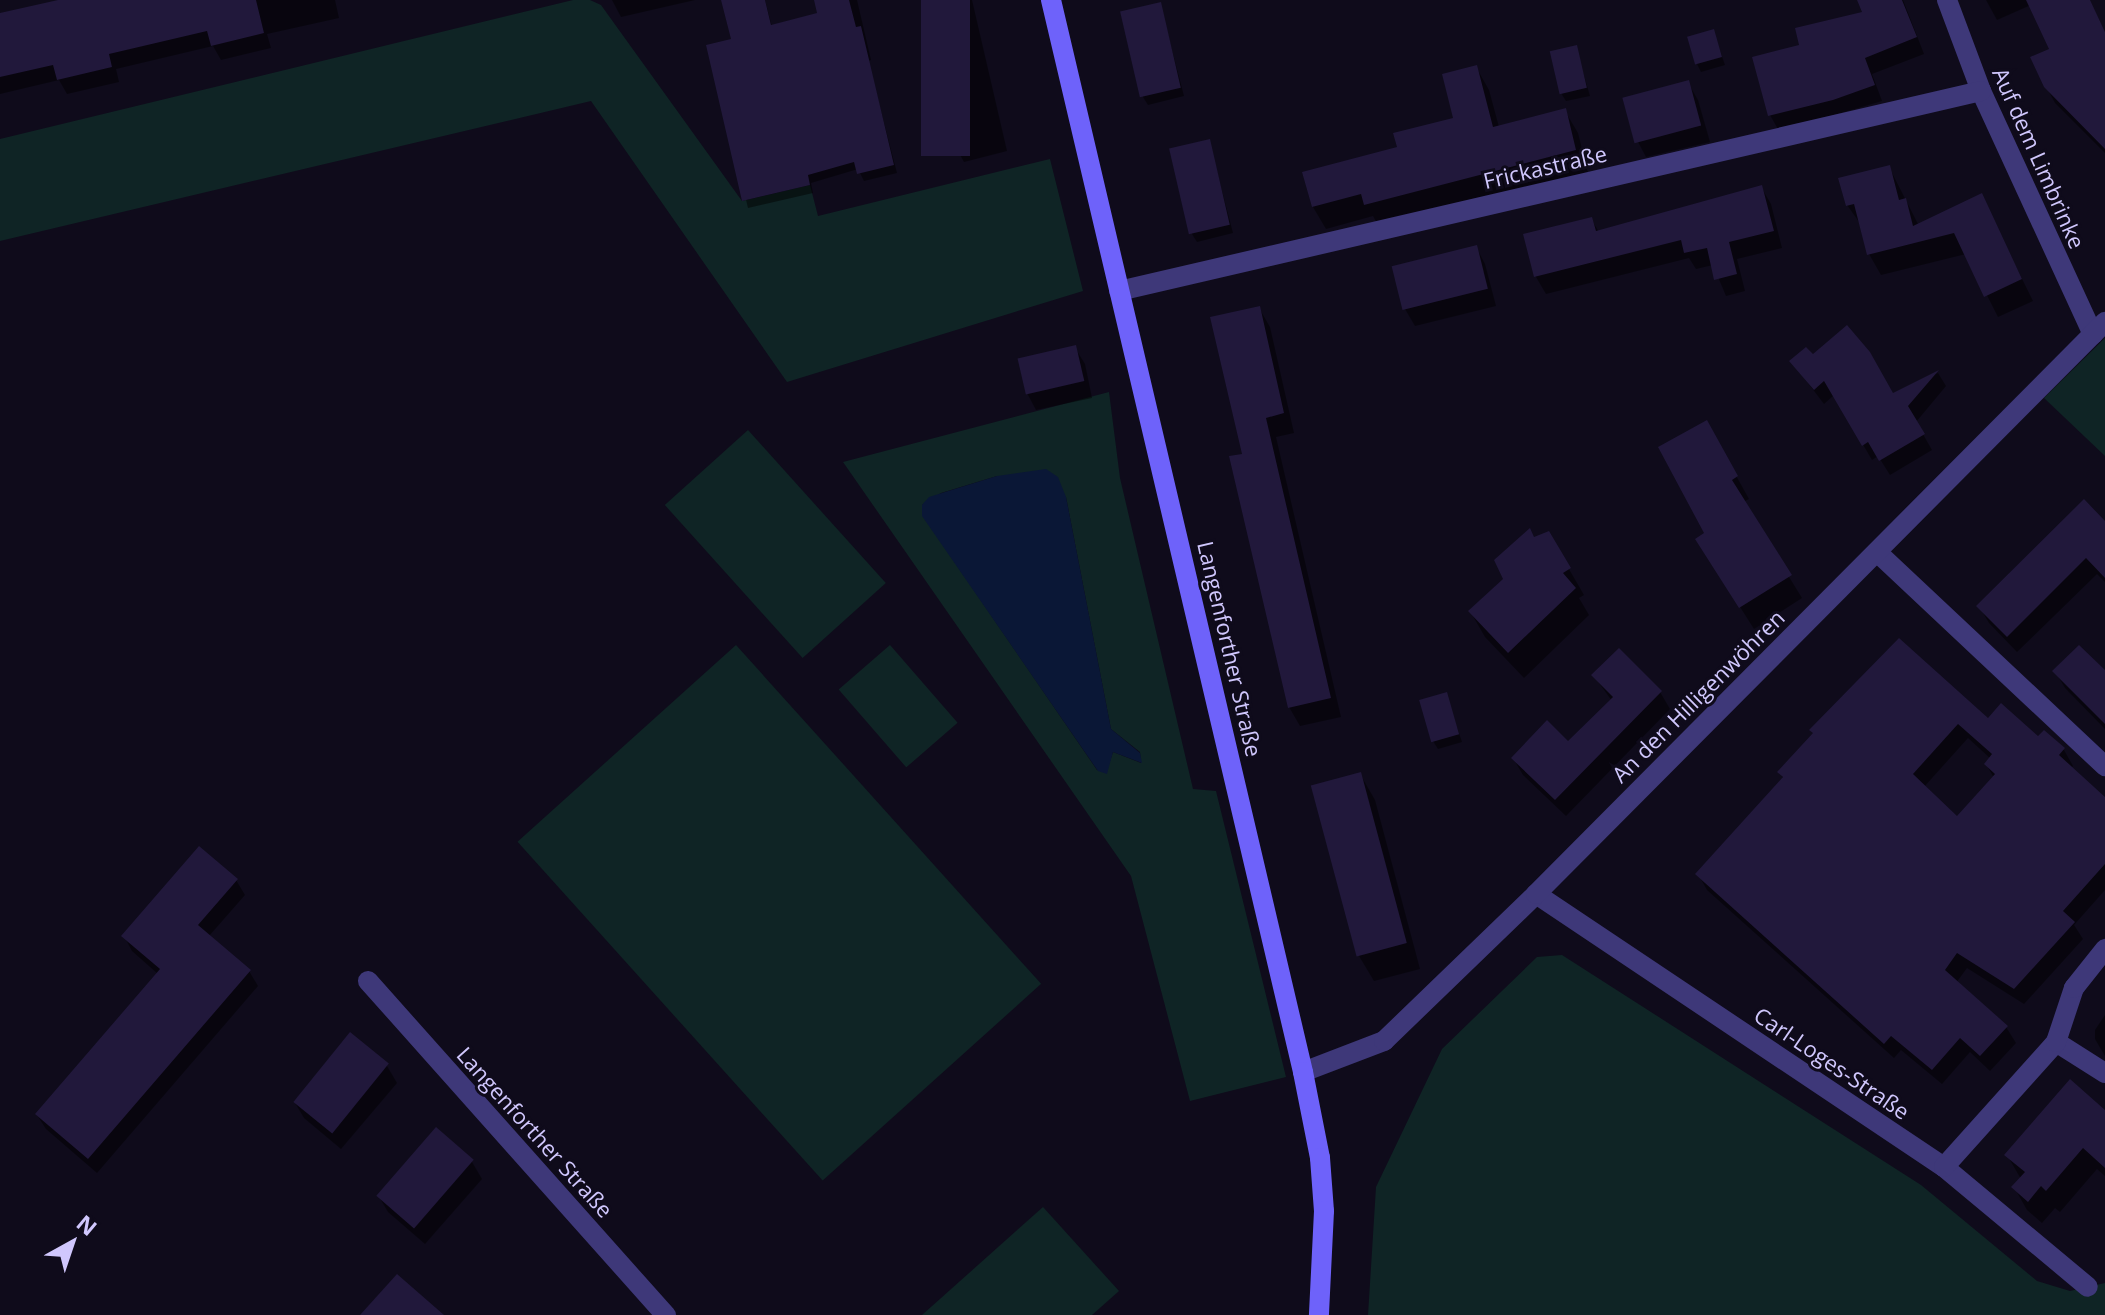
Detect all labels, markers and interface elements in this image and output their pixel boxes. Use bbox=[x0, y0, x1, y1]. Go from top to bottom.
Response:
street label: Auf dem Limbrinke bbox=[1987, 63, 2091, 253]
street label: Frickastraße bbox=[1481, 140, 1609, 194]
street label: Langenforther Straße bbox=[1192, 539, 1268, 759]
street label: An den Hilligenwöhren bbox=[1606, 604, 1790, 788]
street label: Carl-Loges-Straße bbox=[1749, 1001, 1915, 1125]
street label: Langenforther Straße bbox=[452, 1041, 618, 1223]
north arrow bbox=[32, 1203, 112, 1283]
text: N bbox=[71, 1207, 104, 1242]

